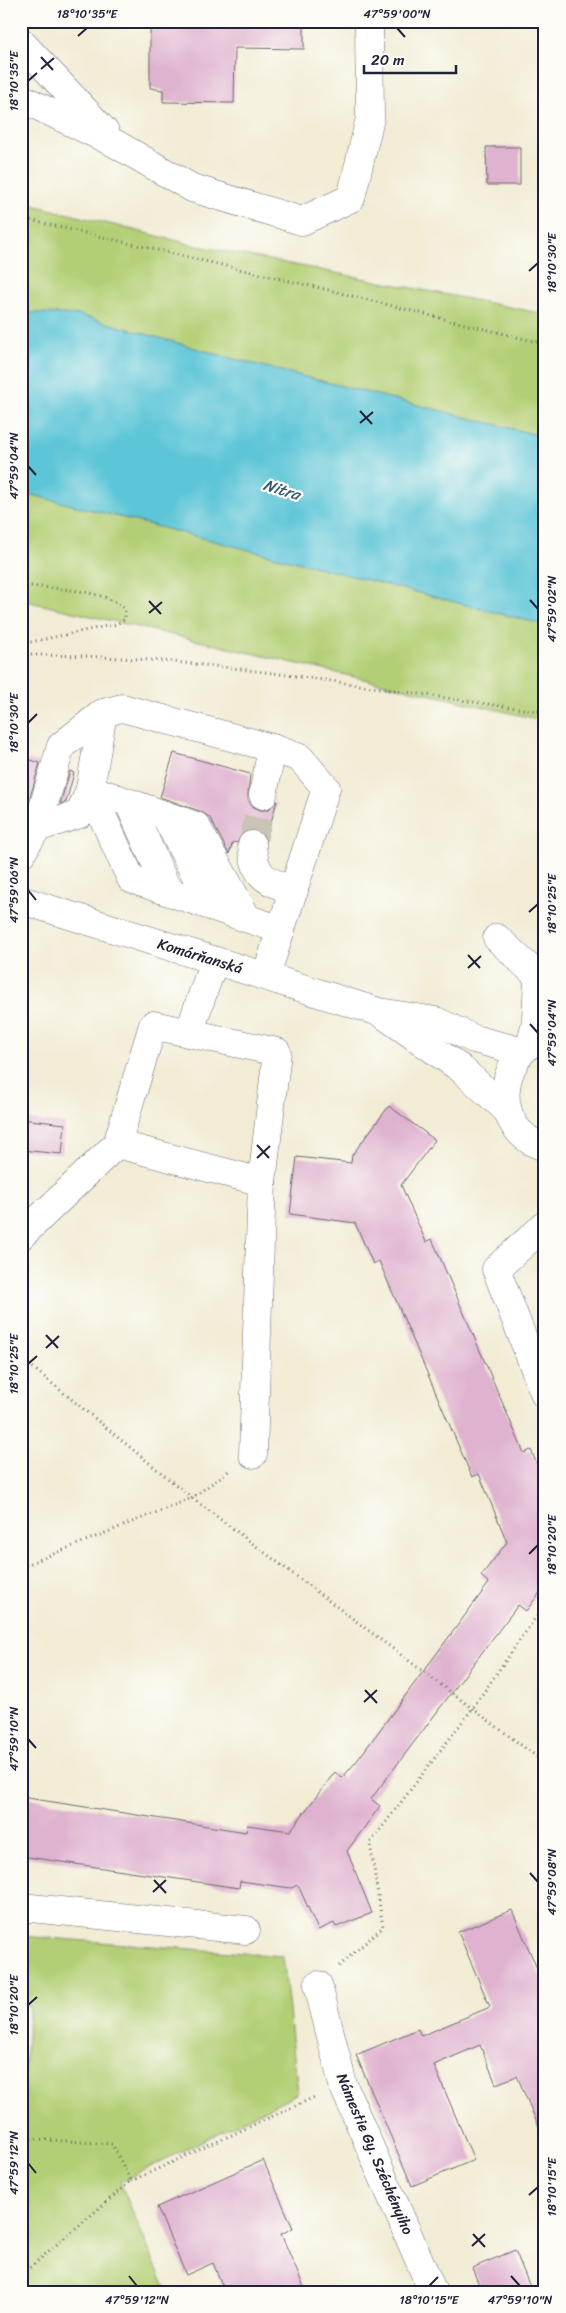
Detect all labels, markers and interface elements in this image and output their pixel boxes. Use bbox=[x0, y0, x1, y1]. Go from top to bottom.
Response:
text: 18°10'35"E bbox=[57, 3, 118, 25]
text: 47°59'00"N bbox=[363, 3, 431, 25]
scale bar bbox=[364, 42, 456, 74]
text: 20 m bbox=[371, 47, 405, 73]
text: 18°10'35"E bbox=[3, 50, 25, 111]
text: 18°10'30"E bbox=[541, 231, 563, 293]
text: 47°59'04"N bbox=[3, 432, 25, 500]
water label: Nitra bbox=[260, 470, 306, 509]
text: 47°59'02"N bbox=[541, 575, 563, 642]
text: 18°10'30"E bbox=[3, 691, 25, 753]
text: 47°59'06"N bbox=[3, 856, 25, 923]
text: 18°10'25"E bbox=[541, 872, 563, 934]
street label: Komárňanská bbox=[154, 931, 246, 981]
text: 47°59'04"N bbox=[541, 999, 563, 1067]
text: 18°10'25"E bbox=[3, 1332, 25, 1394]
text: 18°10'20"E bbox=[541, 1513, 563, 1575]
text: 47°59'10"N bbox=[3, 1706, 25, 1771]
text: 47°59'08"N bbox=[541, 1848, 563, 1915]
text: 18°10'20"E bbox=[3, 1973, 25, 2035]
street label: Námestie Gy. Széchényiho bbox=[329, 2069, 421, 2239]
text: 47°59'12"N bbox=[3, 2130, 25, 2195]
text: 18°10'15"E bbox=[541, 2156, 563, 2216]
text: 47°59'12"N bbox=[105, 2289, 170, 2311]
text: 18°10'15"E bbox=[400, 2289, 460, 2311]
text: 47°59'10"N bbox=[488, 2289, 553, 2311]

